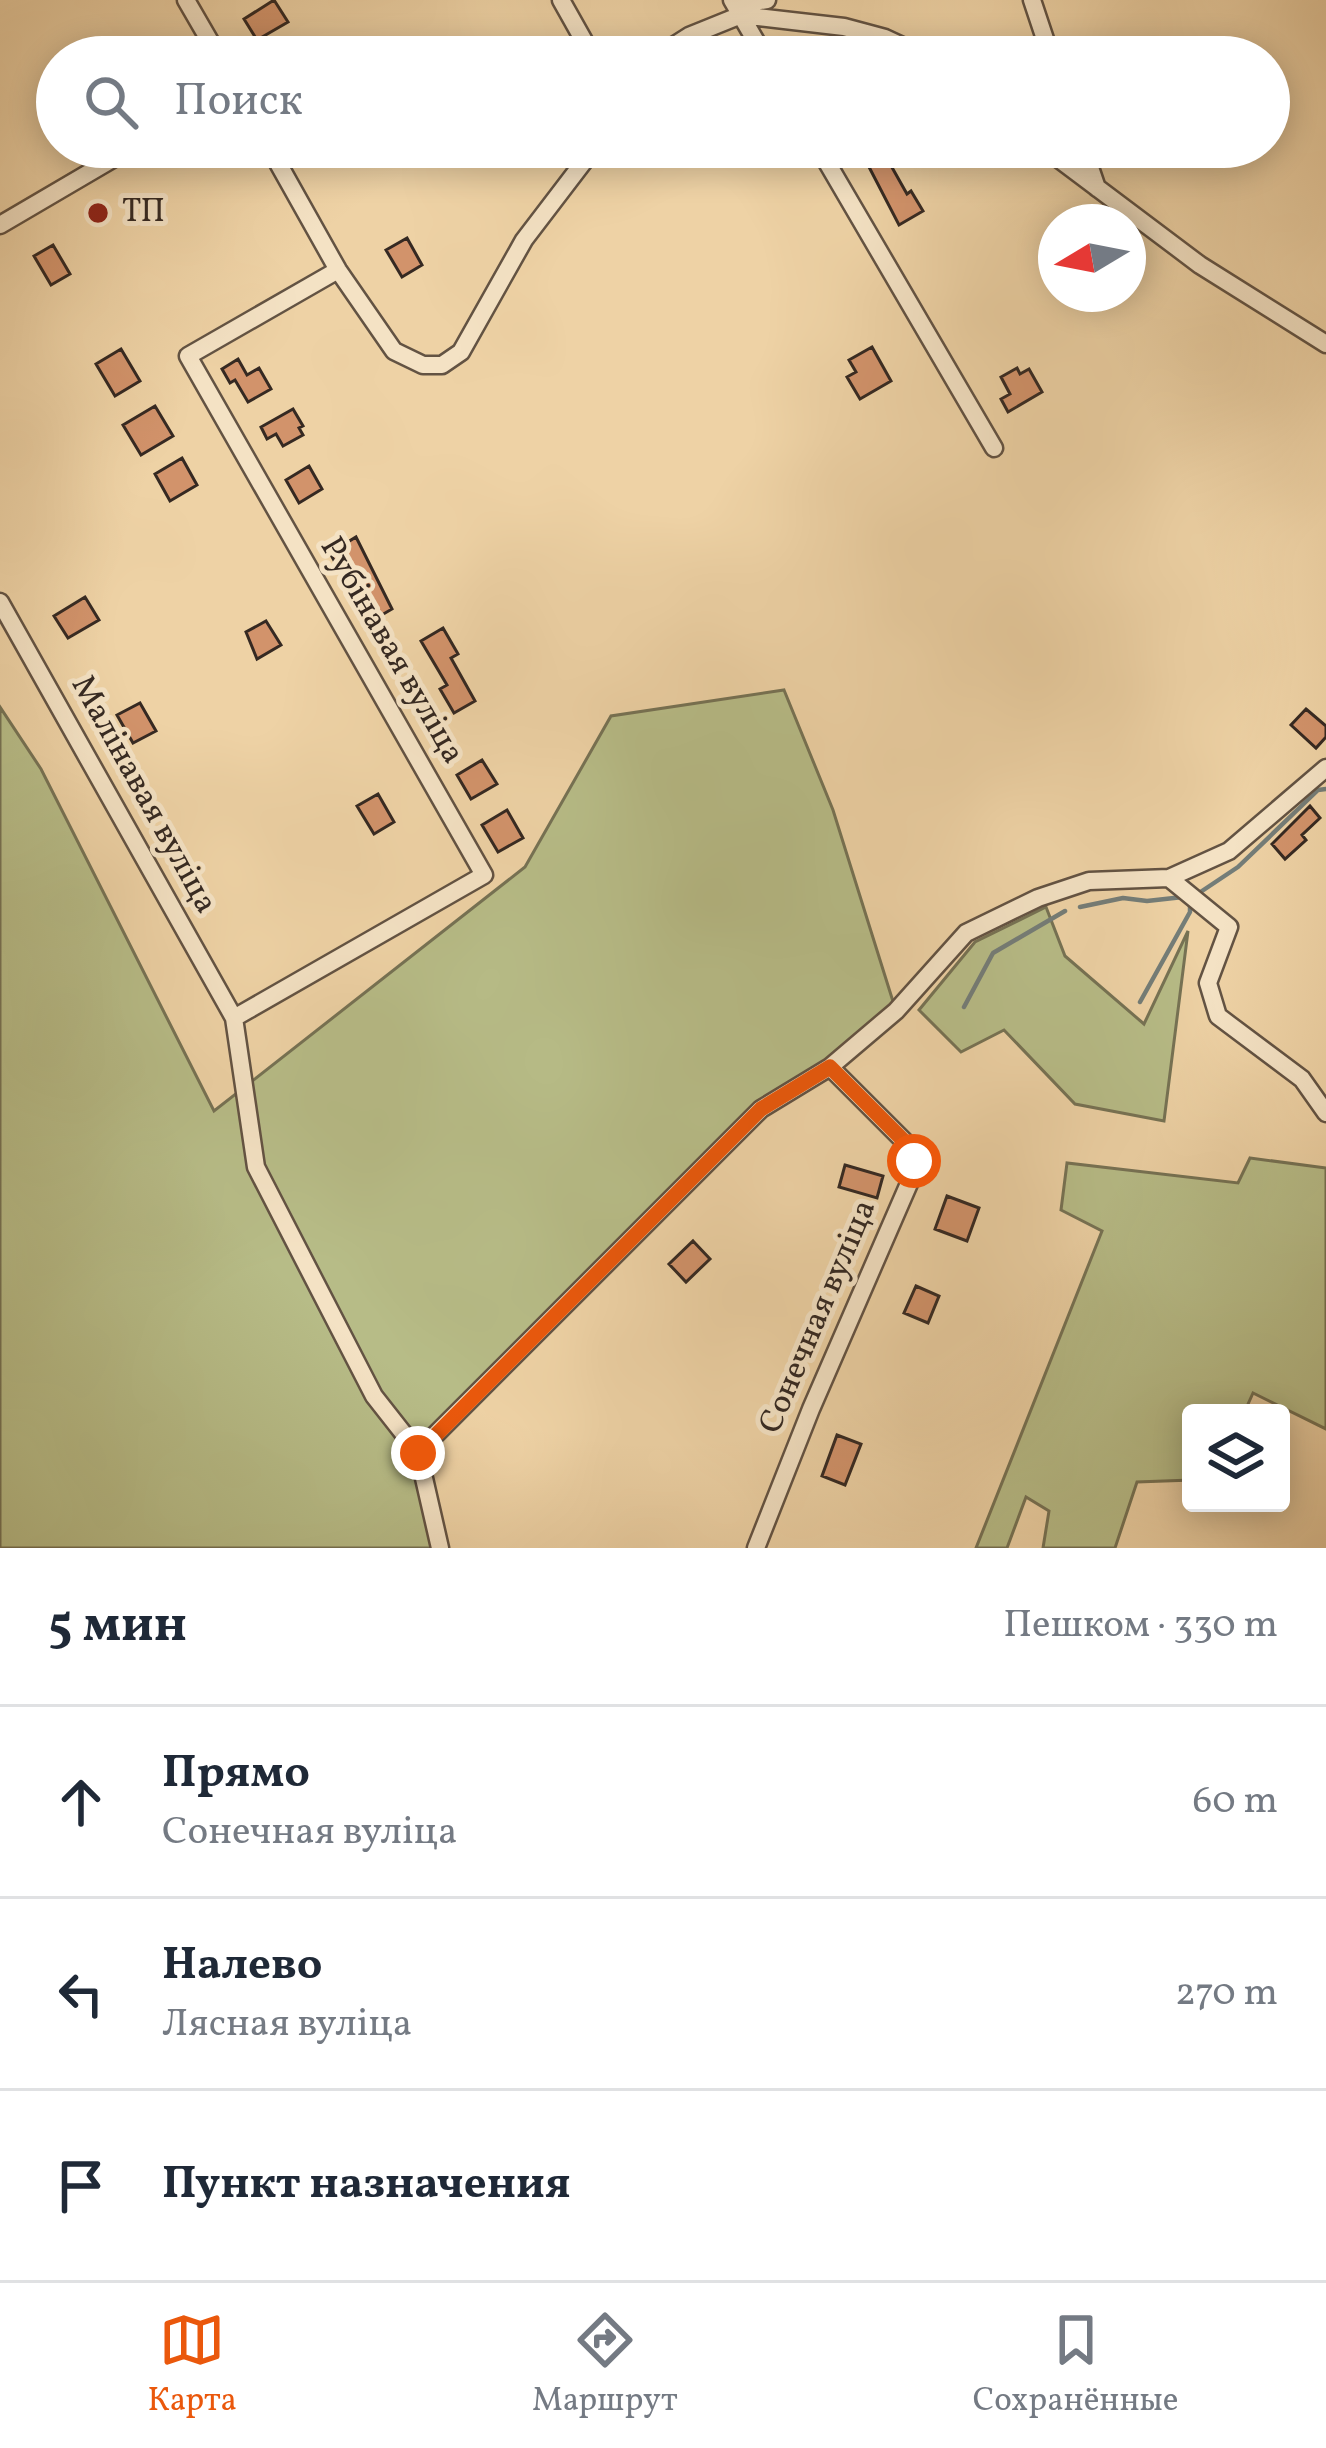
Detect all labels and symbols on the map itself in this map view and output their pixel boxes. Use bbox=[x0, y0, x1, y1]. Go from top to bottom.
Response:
place label: ТП bbox=[122, 190, 165, 236]
marker: ТП bbox=[85, 200, 111, 226]
north arrow bbox=[1038, 204, 1146, 312]
street label: Рубінавая вуліца bbox=[307, 529, 475, 773]
street label: Малінавая вуліца bbox=[58, 668, 228, 922]
route start bbox=[887, 1134, 941, 1188]
street label: Сонечная вуліца bbox=[749, 1193, 889, 1441]
route end bbox=[391, 1426, 445, 1480]

